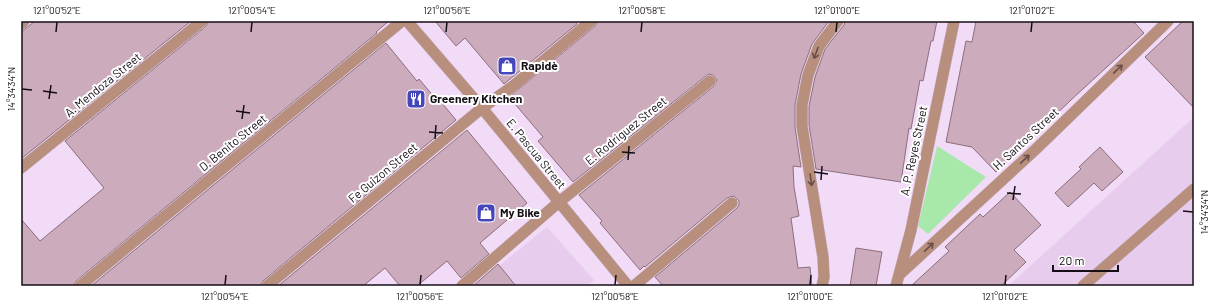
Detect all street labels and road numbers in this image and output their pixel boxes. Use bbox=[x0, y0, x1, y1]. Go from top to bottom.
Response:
street label: A. Mendoza Street bbox=[61, 49, 143, 119]
street label: E. Rodriguez Street bbox=[582, 93, 669, 167]
street label: H. Santos Street bbox=[990, 104, 1061, 172]
street label: A. P. Reyes Street bbox=[897, 105, 929, 197]
street label: D. Benito Street bbox=[196, 111, 269, 174]
street label: E. Pascua Street bbox=[504, 116, 569, 191]
street label: Fe Guizon Street bbox=[345, 139, 420, 205]

